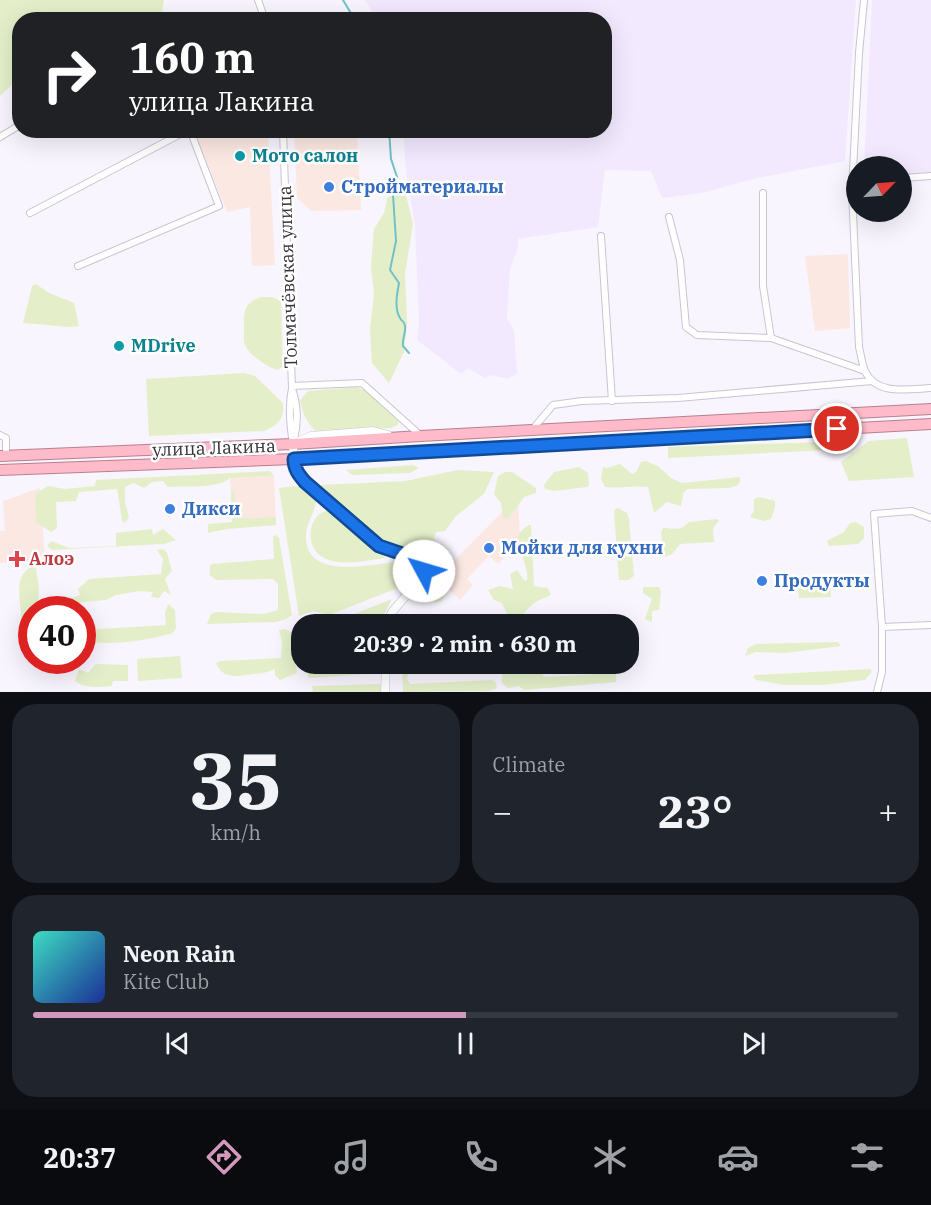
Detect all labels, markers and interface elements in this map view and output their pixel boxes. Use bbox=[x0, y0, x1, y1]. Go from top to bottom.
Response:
text: 160 m bbox=[129, 30, 255, 85]
icon: right bbox=[30, 36, 108, 114]
text: улица Лакина bbox=[129, 83, 314, 118]
place label: Мото салон bbox=[252, 144, 358, 167]
marker: Мото салон bbox=[233, 149, 247, 163]
north arrow bbox=[846, 156, 912, 222]
map controls bbox=[846, 156, 912, 222]
place label: Стройматериалы bbox=[341, 175, 504, 198]
marker: Стройматериалы bbox=[322, 180, 336, 194]
street label: Толмачёвская улица bbox=[273, 185, 302, 369]
place label: MDrive bbox=[131, 334, 196, 357]
marker: MDrive bbox=[112, 339, 126, 353]
pin bbox=[811, 403, 862, 454]
icon: arrive bbox=[820, 412, 853, 445]
street label: улица Лакина bbox=[152, 434, 276, 461]
place label: Дикси bbox=[182, 497, 241, 520]
marker: Дикси bbox=[163, 502, 177, 516]
place label: Мойки для кухни bbox=[501, 536, 663, 559]
position arrow bbox=[392, 539, 456, 603]
marker: Мойки для кухни bbox=[482, 541, 496, 555]
place label: Алоэ bbox=[29, 547, 74, 570]
marker: Алоэ bbox=[10, 552, 24, 566]
place label: Продукты bbox=[774, 569, 870, 592]
marker: Продукты bbox=[755, 574, 769, 588]
speed limit sign: 40 bbox=[18, 596, 96, 674]
text: 20:39 · 2 min · 630 m bbox=[353, 629, 577, 658]
text: 35 bbox=[189, 729, 283, 830]
text: Climate bbox=[493, 751, 565, 778]
text: 23° bbox=[658, 782, 733, 840]
text: − bbox=[493, 790, 512, 833]
text: + bbox=[878, 790, 898, 833]
text: km/h bbox=[210, 819, 261, 846]
text: Neon Rain bbox=[123, 939, 236, 968]
text: Kite Club bbox=[123, 968, 209, 995]
icon: previous bbox=[161, 1027, 194, 1060]
icon: pause bbox=[449, 1027, 482, 1060]
icon: next bbox=[737, 1027, 770, 1060]
icon: directions bbox=[203, 1136, 245, 1178]
icon: music bbox=[331, 1136, 373, 1178]
icon: phone bbox=[460, 1136, 502, 1178]
icon: climate bbox=[589, 1136, 631, 1178]
icon: car bbox=[717, 1136, 759, 1178]
icon: filters bbox=[846, 1136, 888, 1178]
text: 20:37 bbox=[43, 1140, 116, 1175]

